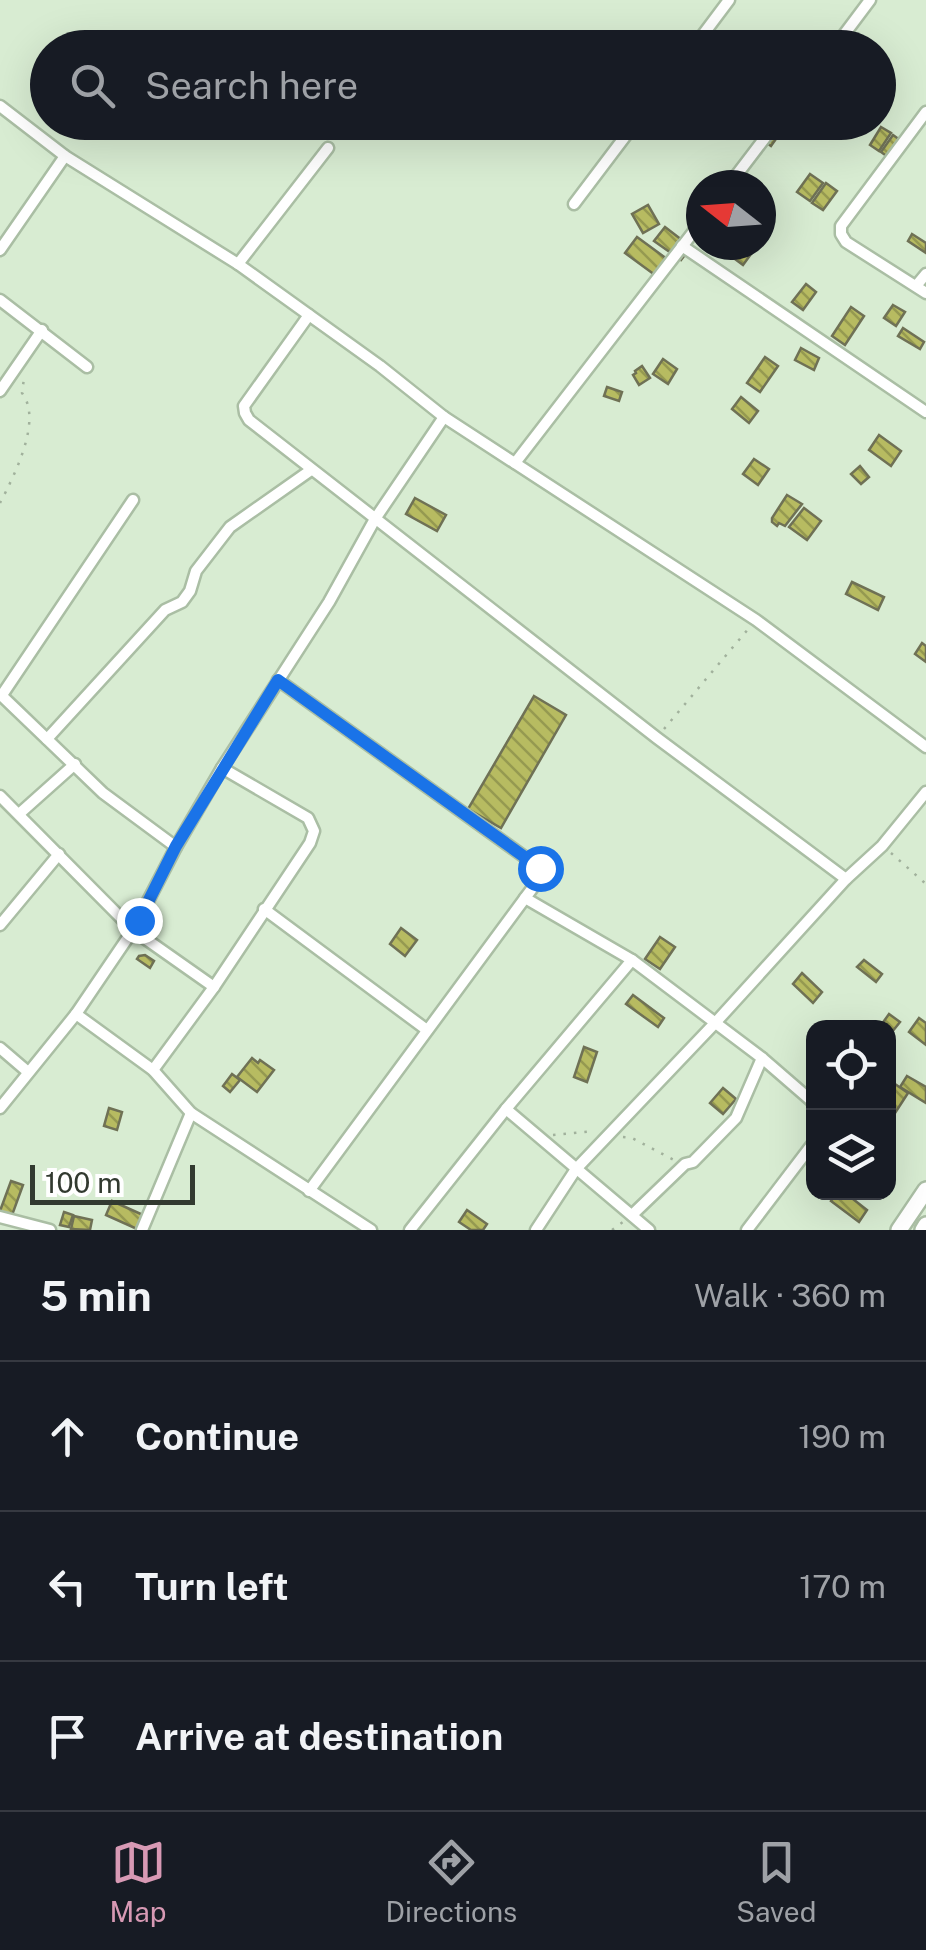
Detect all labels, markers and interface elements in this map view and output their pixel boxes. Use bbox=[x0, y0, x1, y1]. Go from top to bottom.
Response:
search box bbox=[30, 30, 896, 140]
icon: search bbox=[65, 58, 120, 113]
text: Search here bbox=[145, 63, 358, 108]
north arrow bbox=[686, 170, 776, 260]
route start bbox=[518, 846, 564, 892]
route end bbox=[117, 898, 163, 944]
map controls bbox=[806, 1020, 896, 1200]
button: locate bbox=[806, 1020, 896, 1110]
button: layers bbox=[806, 1110, 896, 1200]
scale bar bbox=[30, 1160, 195, 1204]
text: 100 m bbox=[45, 1166, 122, 1199]
text: 5 min bbox=[40, 1271, 152, 1320]
text: Walk · 360 m bbox=[694, 1277, 886, 1314]
icon: ahead bbox=[40, 1409, 95, 1464]
text: Continue bbox=[135, 1414, 299, 1459]
text: 190 m bbox=[798, 1418, 886, 1455]
icon: left bbox=[40, 1559, 95, 1614]
text: Turn left bbox=[135, 1564, 289, 1609]
text: 170 m bbox=[799, 1568, 886, 1605]
icon: arrive bbox=[40, 1709, 95, 1764]
text: Arrive at destination bbox=[135, 1714, 503, 1759]
tab: Map bbox=[110, 1835, 166, 1928]
tab: Directions bbox=[386, 1835, 517, 1928]
tab: Saved bbox=[736, 1835, 816, 1928]

